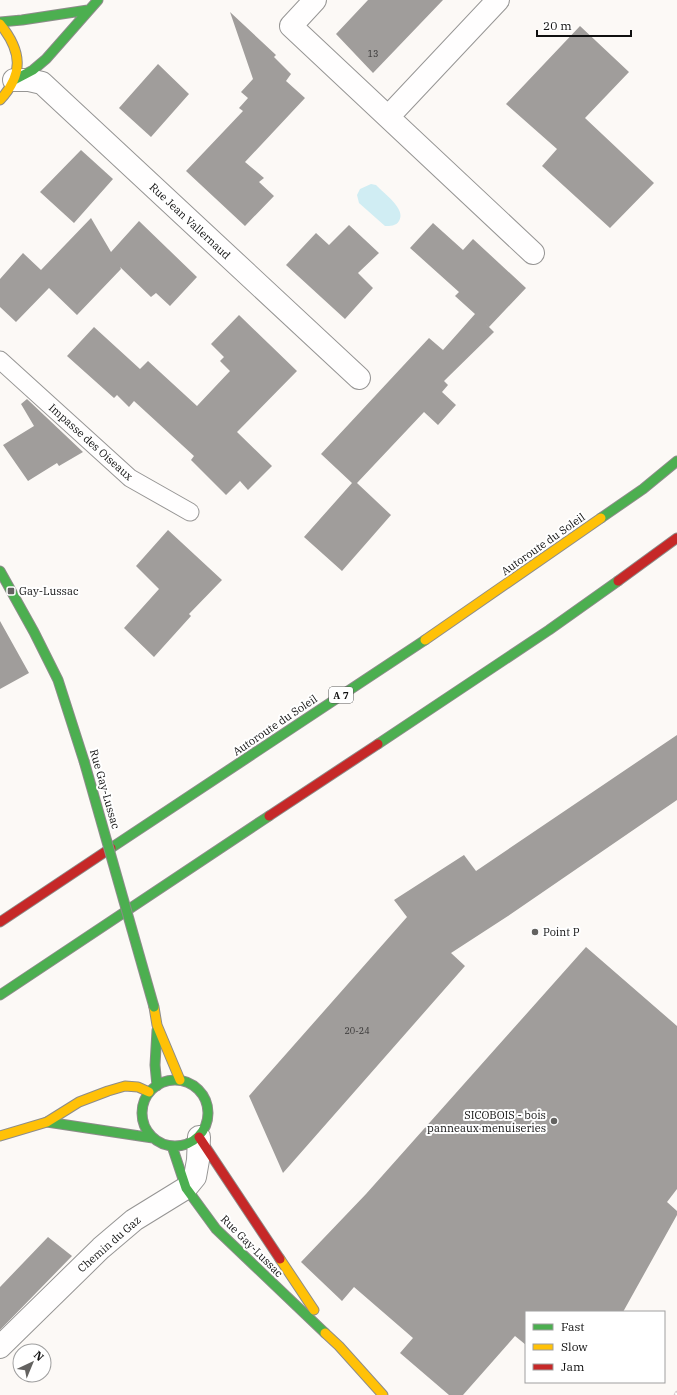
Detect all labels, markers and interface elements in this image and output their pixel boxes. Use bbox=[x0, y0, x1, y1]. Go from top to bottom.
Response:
scale bar bbox=[537, 12, 631, 38]
text: 20 m bbox=[543, 18, 572, 33]
house number: 13 bbox=[368, 48, 378, 59]
street label: Rue Jean Vallernaud bbox=[147, 180, 234, 262]
street label: Impasse des Oiseaux bbox=[46, 401, 136, 483]
street label: Autoroute du Soleil bbox=[498, 510, 588, 578]
place label: Gay-Lussac bbox=[19, 584, 79, 598]
marker: Gay-Lussac bbox=[6, 586, 16, 596]
road number: A 7 bbox=[329, 687, 353, 703]
street label: Autoroute du Soleil bbox=[230, 691, 320, 759]
street label: Rue Gay-Lussac bbox=[87, 748, 123, 831]
place label: Point P bbox=[543, 925, 580, 939]
marker: Point P bbox=[530, 927, 540, 937]
house number: 20-24 bbox=[344, 1025, 370, 1036]
place label: SICOBOIS - bois panneaux menuiseries bbox=[427, 1108, 546, 1135]
marker: SICOBOIS - bois panneaux menuiseries bbox=[549, 1116, 559, 1126]
street label: Rue Gay-Lussac bbox=[218, 1212, 286, 1280]
street label: Chemin du Gaz bbox=[75, 1213, 144, 1275]
legend bbox=[525, 1311, 665, 1383]
text: Fast bbox=[561, 1319, 585, 1334]
text: Slow bbox=[561, 1339, 588, 1354]
north arrow bbox=[12, 1343, 52, 1383]
text: N bbox=[31, 1348, 47, 1364]
text: Jam bbox=[561, 1359, 585, 1374]

